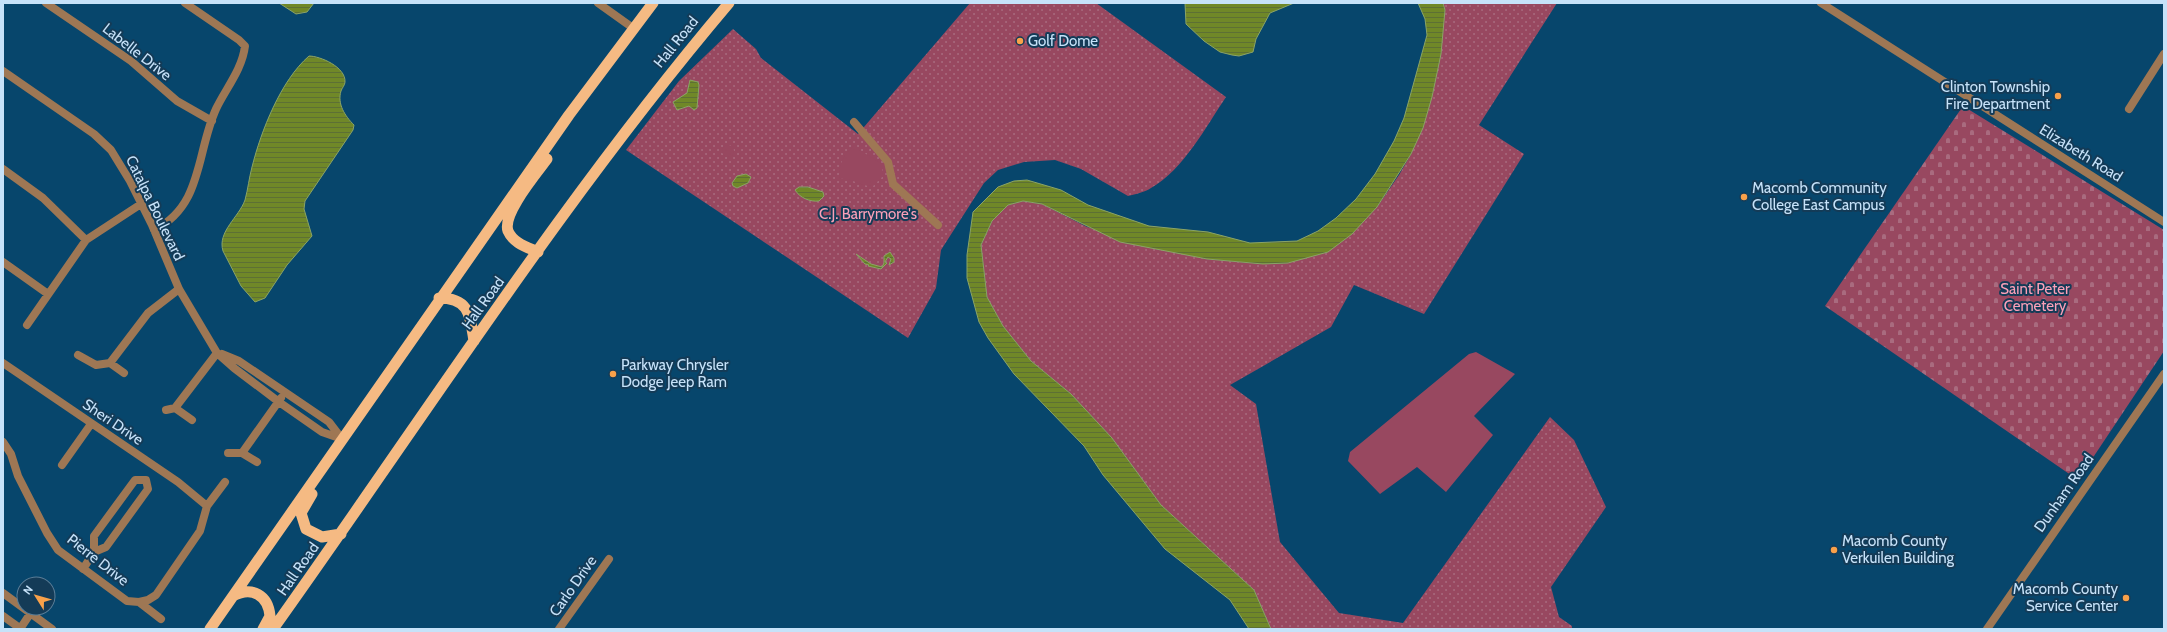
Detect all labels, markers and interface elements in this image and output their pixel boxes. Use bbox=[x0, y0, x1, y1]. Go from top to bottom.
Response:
street label: Hall Road bbox=[650, 13, 702, 71]
street label: Labelle Drive bbox=[99, 20, 175, 85]
place label: Golf Dome bbox=[1028, 32, 1098, 50]
marker: Golf Dome bbox=[1015, 36, 1025, 46]
place label: Clinton Township Fire Department bbox=[1941, 78, 2050, 113]
marker: Clinton Township Fire Department bbox=[2053, 91, 2063, 101]
street label: Elizabeth Road bbox=[2036, 120, 2126, 186]
street label: Catalpa Boulevard bbox=[122, 153, 188, 263]
place label: Macomb Community College East Campus bbox=[1752, 179, 1887, 214]
marker: Macomb Community College East Campus bbox=[1739, 192, 1749, 202]
park label: C.J. Barrymore's bbox=[819, 205, 917, 223]
street label: Hall Road bbox=[458, 273, 508, 333]
park label: Saint Peter Cemetery bbox=[2000, 280, 2070, 315]
place label: Parkway Chrysler Dodge Jeep Ram bbox=[621, 356, 729, 391]
marker: Parkway Chrysler Dodge Jeep Ram bbox=[608, 369, 618, 379]
street label: Sheri Drive bbox=[79, 395, 147, 449]
street label: Dunham Road bbox=[2030, 450, 2098, 536]
street label: Pierre Drive bbox=[64, 530, 133, 590]
place label: Macomb County Verkuilen Building bbox=[1842, 532, 1955, 567]
street label: Hall Road bbox=[273, 539, 323, 599]
marker: Macomb County Verkuilen Building bbox=[1829, 545, 1839, 555]
street label: Carlo Drive bbox=[546, 552, 601, 620]
north arrow bbox=[16, 576, 56, 616]
place label: Macomb County Service Center bbox=[2013, 580, 2118, 615]
text: N bbox=[20, 583, 36, 597]
marker: Macomb County Service Center bbox=[2121, 593, 2131, 603]

